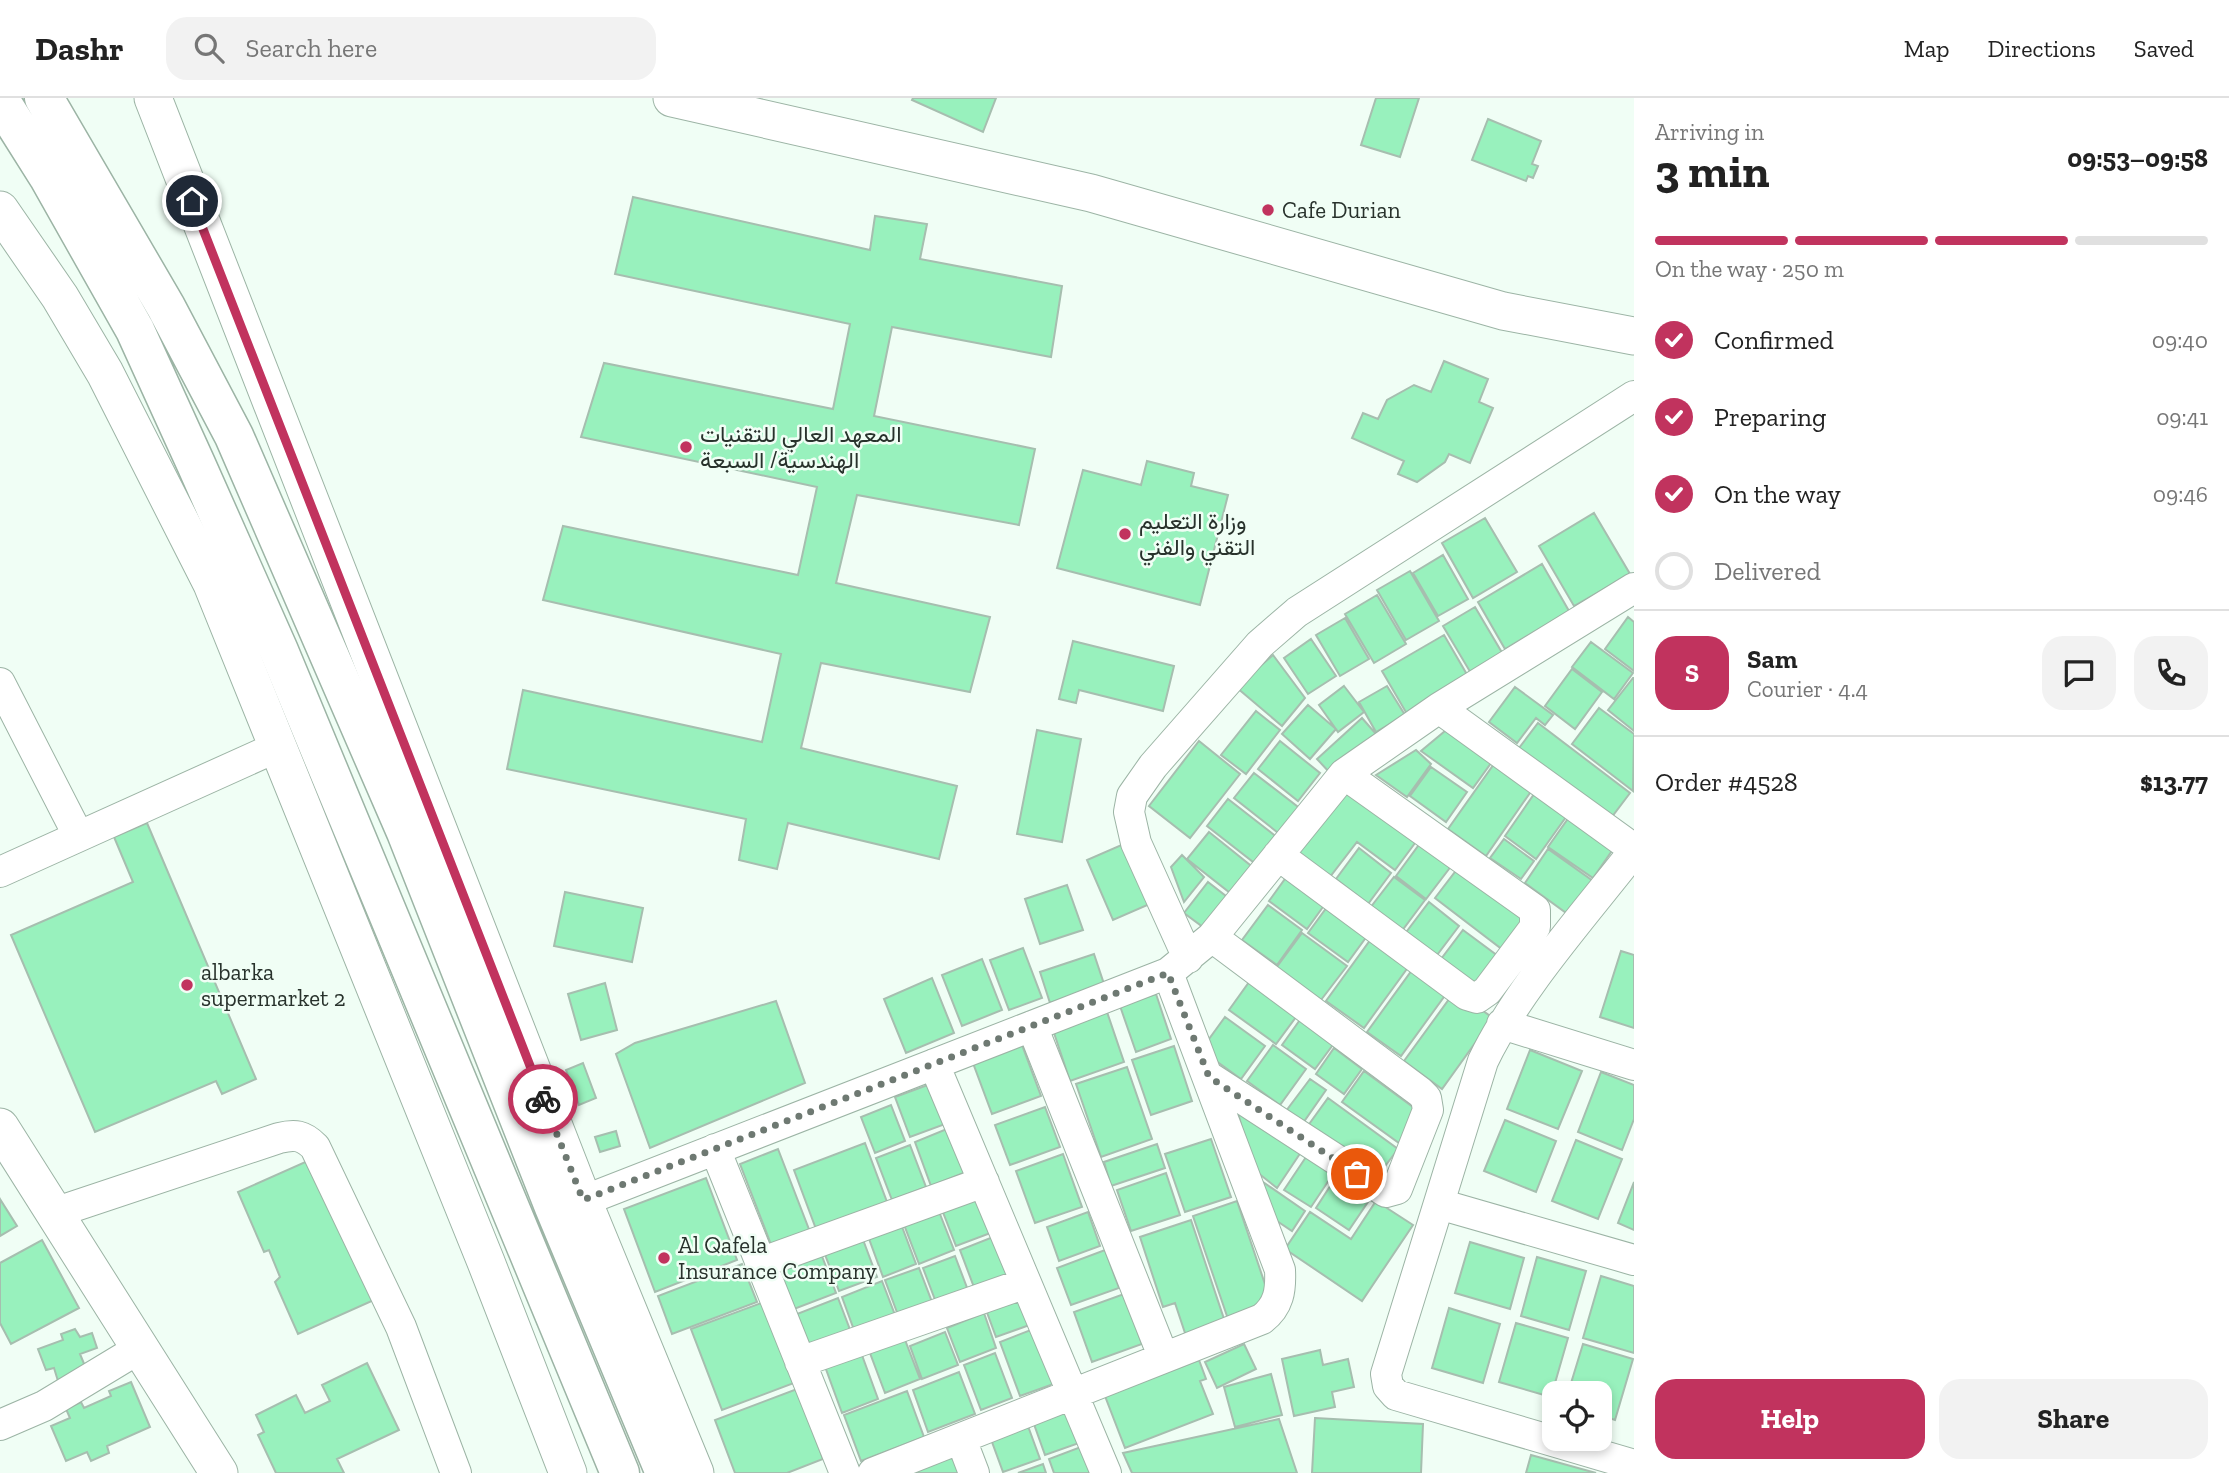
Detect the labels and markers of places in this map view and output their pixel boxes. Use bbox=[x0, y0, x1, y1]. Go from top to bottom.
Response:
pin bbox=[162, 171, 222, 231]
place label: Cafe Durian bbox=[1282, 196, 1401, 224]
marker: Cafe Durian bbox=[1260, 202, 1276, 218]
place label: المعهد العالي للتقنيات الهندسية/ السبعة bbox=[700, 420, 902, 475]
marker: المعهد العالي للتقنيات الهندسية/ السبعة bbox=[678, 439, 694, 455]
place label: وزارة التعليم التقني والفني bbox=[1139, 507, 1255, 566]
marker: وزارة التعليم التقني والفني bbox=[1117, 526, 1133, 542]
place label: albarka supermarket 2 bbox=[201, 958, 346, 1012]
marker: albarka supermarket 2 bbox=[179, 977, 195, 993]
pin bbox=[1327, 1144, 1387, 1204]
place label: Al Qafela Insurance Company bbox=[678, 1231, 877, 1285]
marker: Al Qafela Insurance Company bbox=[656, 1250, 672, 1266]

